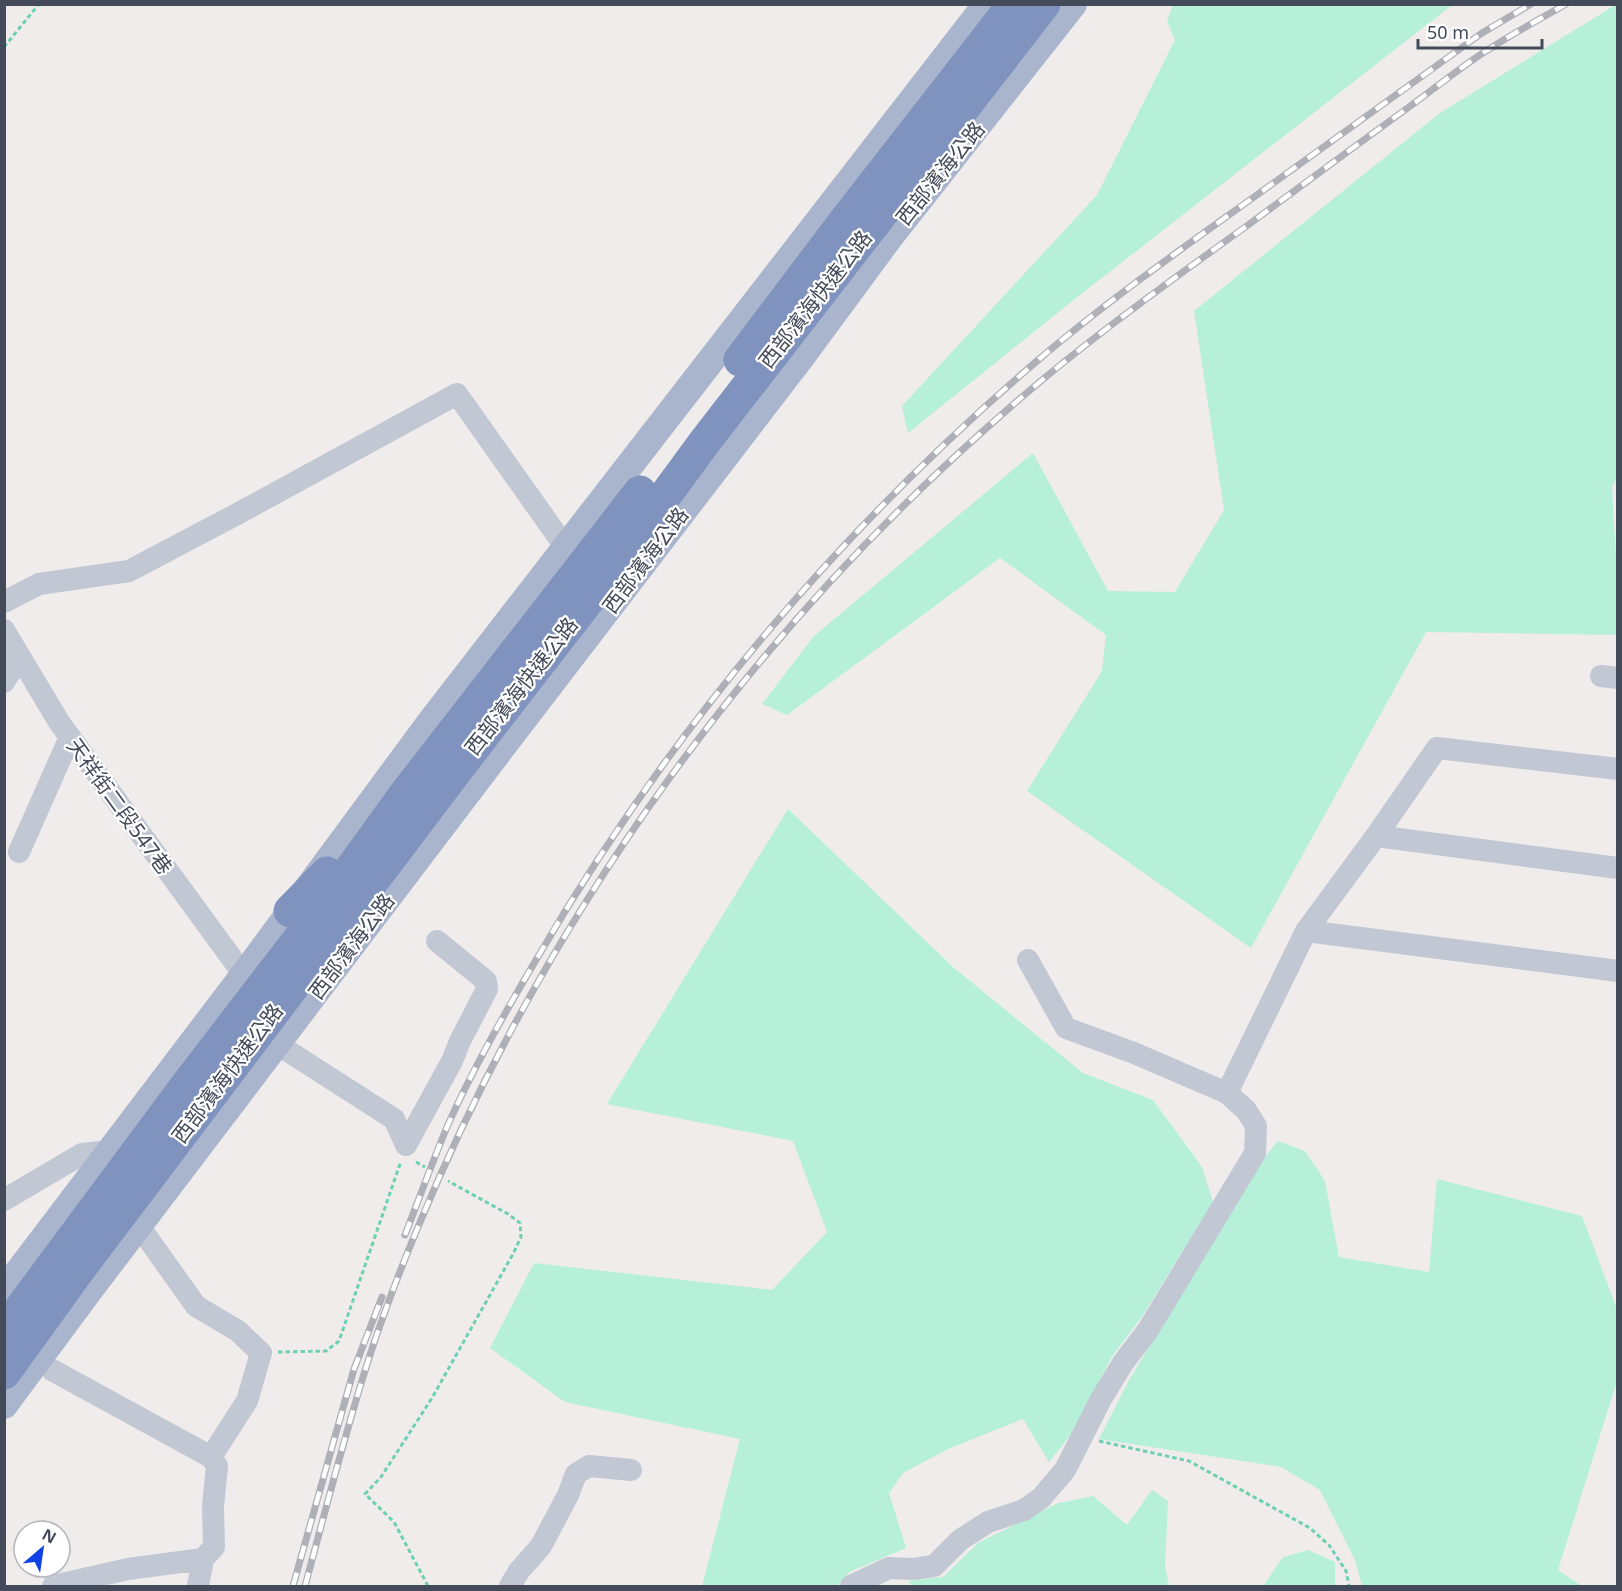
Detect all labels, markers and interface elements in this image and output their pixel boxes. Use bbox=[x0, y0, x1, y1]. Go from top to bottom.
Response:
scale bar bbox=[1418, 12, 1542, 50]
text: 50 m bbox=[1427, 20, 1469, 44]
street label: 西部濱海公路 bbox=[889, 115, 991, 231]
street label: 西部濱海快速公路 bbox=[752, 224, 878, 374]
street label: 西部濱海公路 bbox=[596, 501, 694, 619]
street label: 西部濱海快速公路 bbox=[458, 611, 584, 761]
street label: 天祥街二段547巷 bbox=[61, 732, 179, 880]
street label: 西部濱海公路 bbox=[302, 887, 400, 1005]
street label: 西部濱海快速公路 bbox=[165, 997, 289, 1149]
north arrow bbox=[12, 1519, 72, 1579]
text: N bbox=[38, 1523, 60, 1549]

